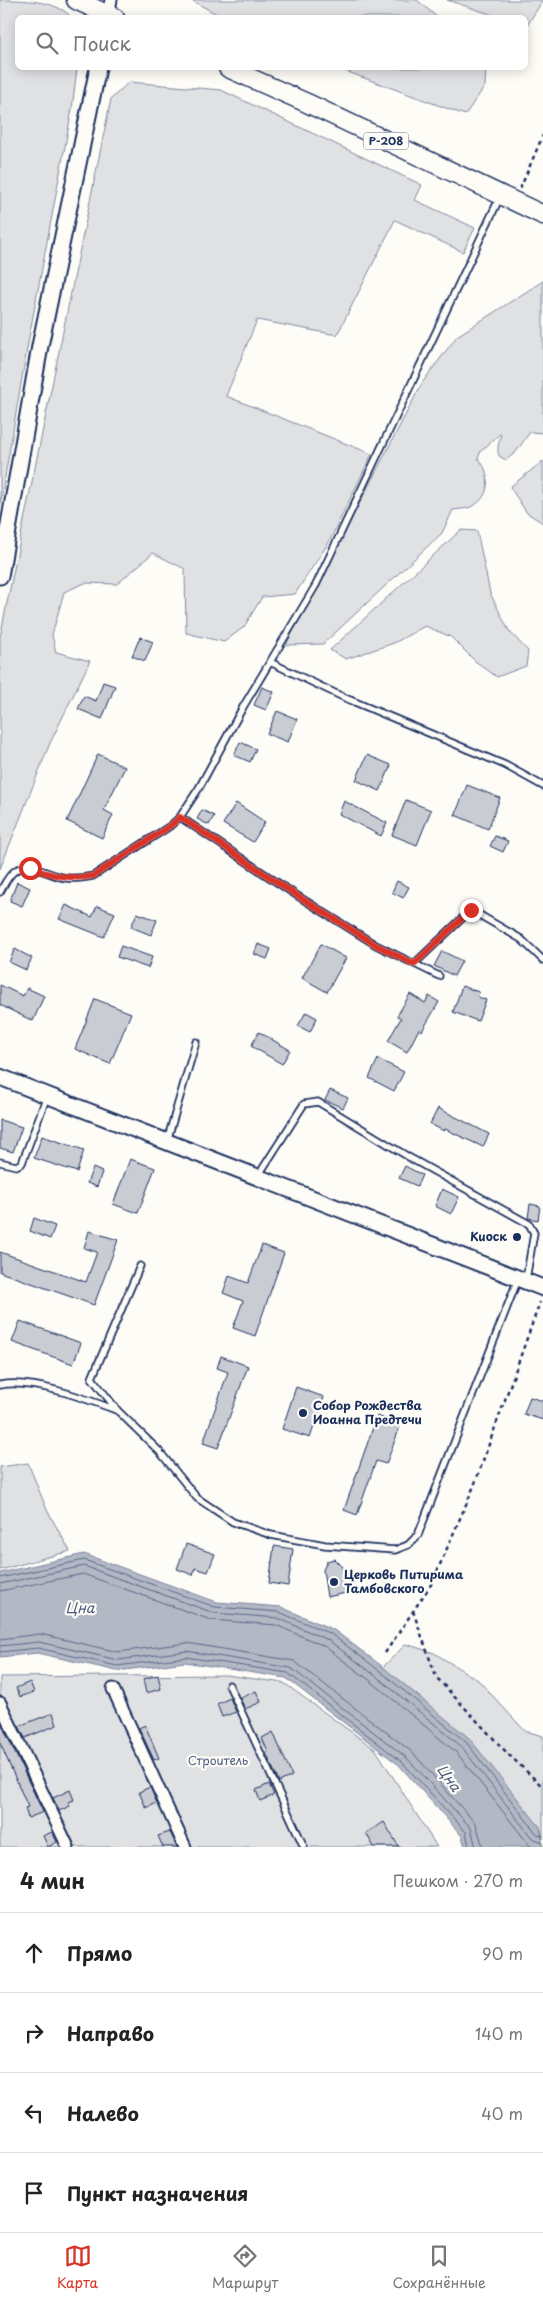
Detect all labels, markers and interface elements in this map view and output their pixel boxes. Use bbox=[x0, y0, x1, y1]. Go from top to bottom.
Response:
search box bbox=[15, 15, 528, 70]
icon: search bbox=[33, 29, 61, 57]
text: Поиск bbox=[73, 29, 131, 57]
road number: Р-208 bbox=[364, 132, 408, 150]
route start bbox=[19, 857, 42, 880]
route end bbox=[460, 899, 483, 922]
place label: Киоск bbox=[470, 1227, 507, 1245]
marker: Киоск bbox=[511, 1231, 523, 1243]
place label: Собор Рождества Иоанна Предтечи bbox=[313, 1396, 423, 1428]
marker: Собор Рождества Иоанна Предтечи bbox=[297, 1407, 309, 1419]
place label: Церковь Питирима Тамбовского bbox=[344, 1565, 464, 1597]
marker: Церковь Питирима Тамбовского bbox=[328, 1576, 340, 1588]
water label: Цна bbox=[66, 1597, 96, 1618]
park label: Строитель bbox=[188, 1751, 248, 1769]
water label: Цна bbox=[433, 1760, 467, 1797]
text: 4 мин bbox=[20, 1864, 85, 1896]
text: Пешком · 270 m bbox=[393, 1868, 523, 1892]
icon: ahead bbox=[20, 1939, 48, 1967]
text: Прямо bbox=[67, 1939, 132, 1967]
text: 90 m bbox=[482, 1941, 523, 1965]
icon: right bbox=[20, 2019, 48, 2047]
text: Направо bbox=[67, 2019, 154, 2047]
text: 140 m bbox=[475, 2021, 523, 2045]
icon: left bbox=[20, 2099, 48, 2127]
text: Налево bbox=[67, 2099, 139, 2127]
text: 40 m bbox=[481, 2101, 523, 2125]
icon: arrive bbox=[20, 2179, 48, 2207]
text: Пункт назначения bbox=[67, 2179, 248, 2207]
tab: Карта bbox=[57, 2242, 98, 2293]
tab: Маршрут bbox=[212, 2242, 278, 2293]
tab: Сохранённые bbox=[392, 2242, 486, 2293]

